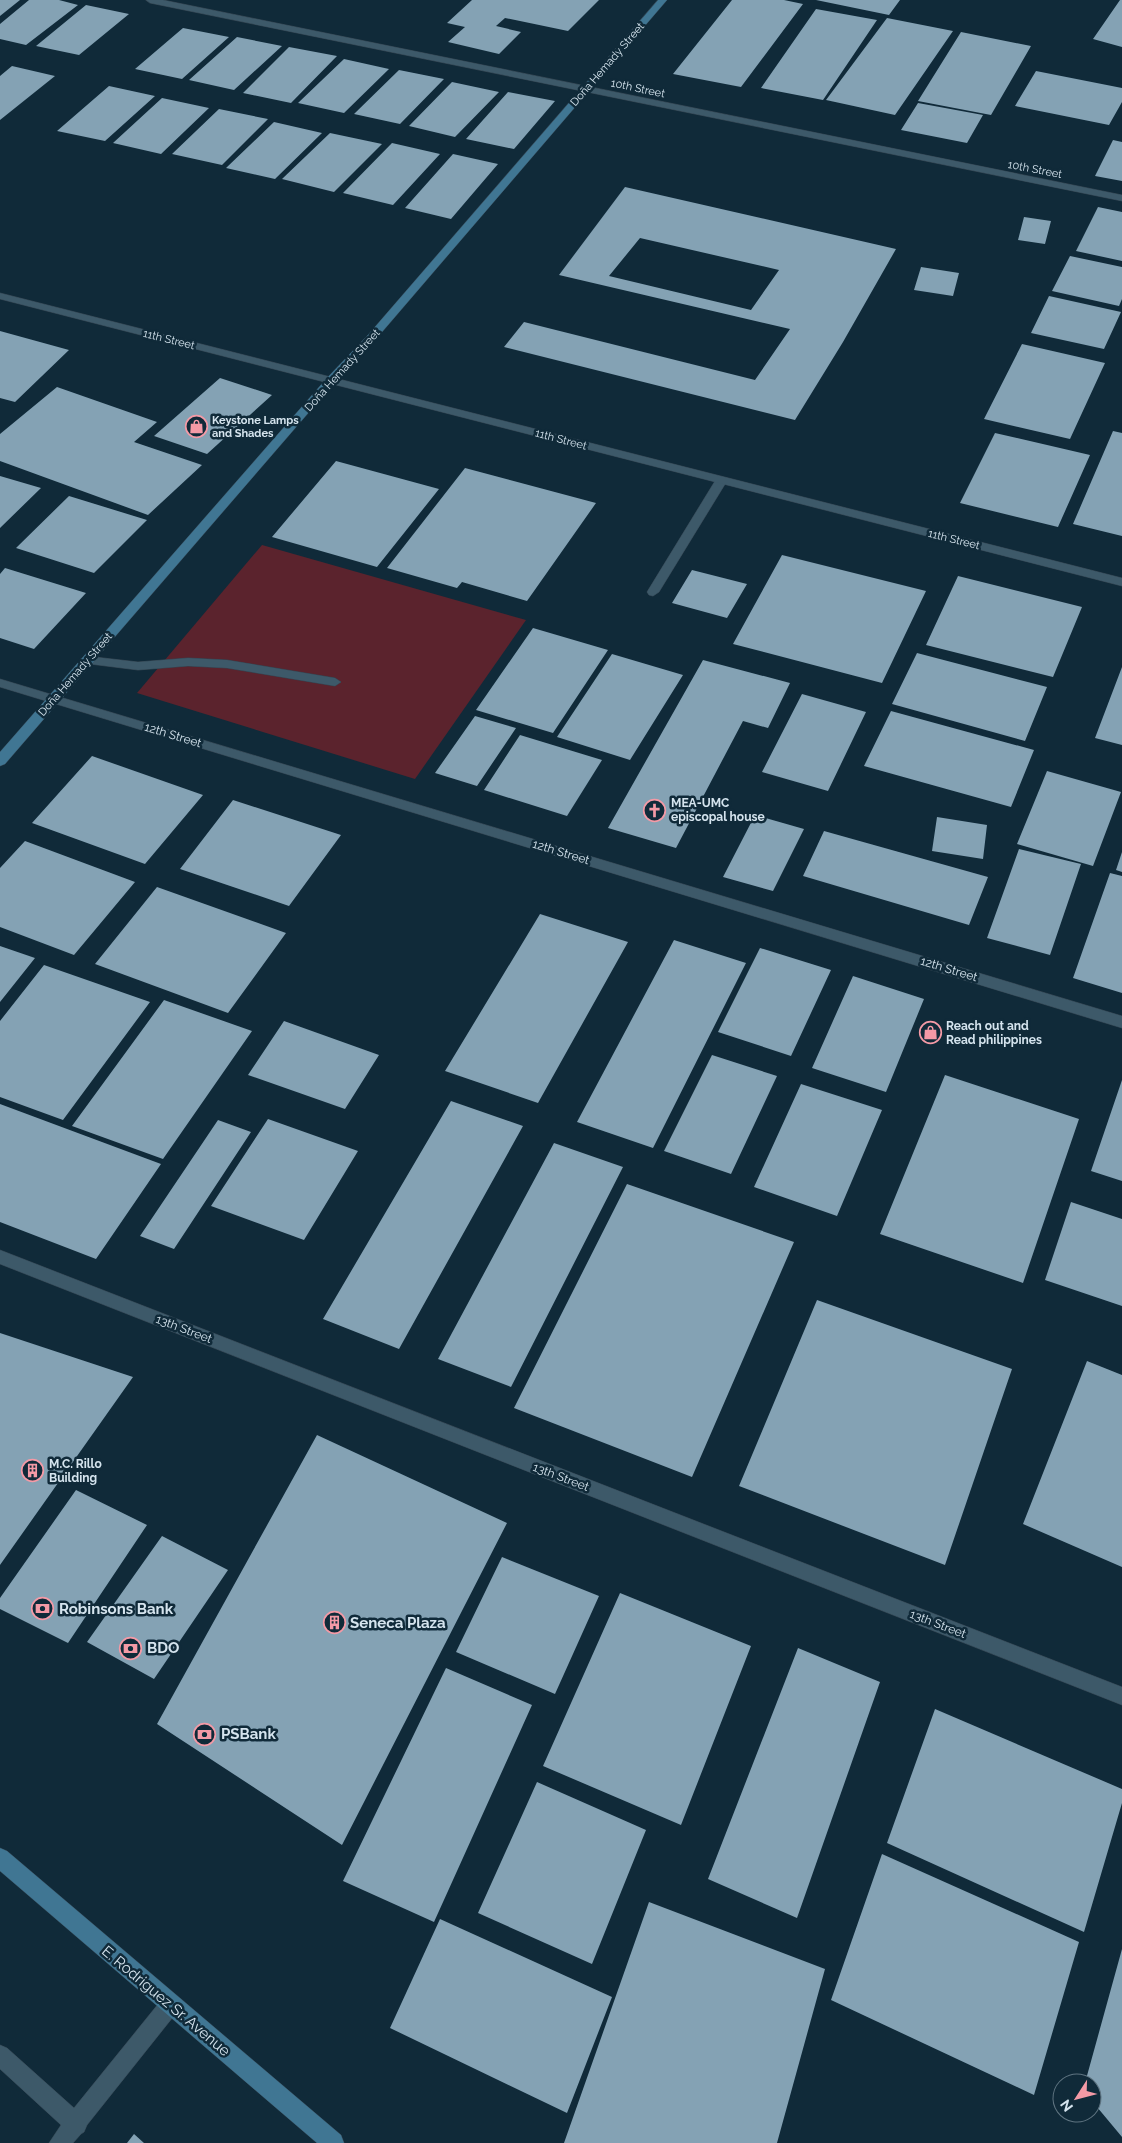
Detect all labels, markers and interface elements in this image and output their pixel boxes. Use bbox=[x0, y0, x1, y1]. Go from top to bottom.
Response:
street label: Doña Hemady Street bbox=[568, 20, 647, 109]
street label: 10th Street bbox=[610, 76, 666, 101]
street label: 10th Street bbox=[1007, 158, 1063, 181]
street label: Doña Hemady Street bbox=[302, 326, 383, 414]
street label: 11th Street bbox=[142, 327, 196, 352]
shop icon: Keystone Lamps and Shades bbox=[184, 414, 208, 438]
place label: Keystone Lamps and Shades bbox=[212, 414, 299, 440]
street label: 11th Street bbox=[534, 426, 588, 453]
street label: 11th Street bbox=[927, 527, 981, 552]
street label: Doña Hemady Street bbox=[36, 630, 115, 719]
street label: 12th Street bbox=[143, 720, 203, 750]
place label: MEA-UMC episcopal house bbox=[671, 796, 765, 824]
church icon: MEA-UMC episcopal house bbox=[643, 798, 667, 822]
street label: 12th Street bbox=[531, 837, 591, 867]
street label: 12th Street bbox=[919, 954, 979, 984]
place label: Reach out and Read philippines bbox=[946, 1019, 1042, 1047]
shop icon: Reach out and Read philippines bbox=[918, 1021, 942, 1045]
street label: 13th Street bbox=[154, 1312, 214, 1346]
place label: M.C. Rillo Building bbox=[49, 1457, 102, 1485]
building icon: M.C. Rillo Building bbox=[21, 1459, 45, 1483]
street label: 13th Street bbox=[531, 1460, 591, 1494]
bank icon: Robinsons Bank bbox=[31, 1597, 55, 1621]
place label: Robinsons Bank bbox=[59, 1600, 174, 1618]
street label: 13th Street bbox=[908, 1607, 968, 1641]
building icon: Seneca Plaza bbox=[322, 1611, 346, 1635]
place label: Seneca Plaza bbox=[350, 1614, 446, 1632]
bank icon: BDO bbox=[119, 1636, 143, 1660]
place label: BDO bbox=[147, 1639, 179, 1657]
bank icon: PSBank bbox=[193, 1722, 217, 1746]
place label: PSBank bbox=[221, 1725, 276, 1743]
street label: E. Rodriguez Sr. Avenue bbox=[98, 1942, 234, 2060]
north arrow bbox=[1052, 2073, 1102, 2123]
text: N bbox=[1057, 2097, 1076, 2115]

